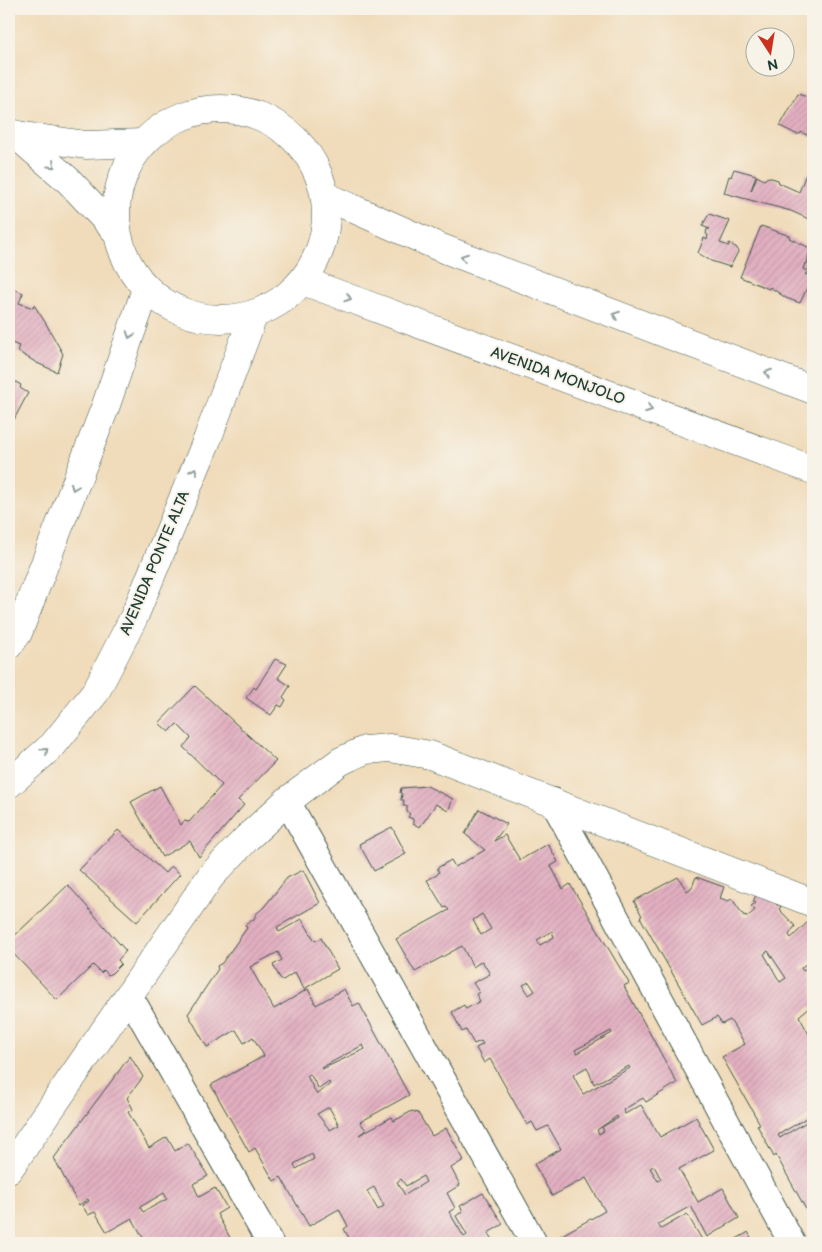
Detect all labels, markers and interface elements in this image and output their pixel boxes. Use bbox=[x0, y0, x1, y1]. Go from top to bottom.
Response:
north arrow bbox=[744, 28, 794, 78]
text: N bbox=[766, 55, 780, 74]
one-way arrow bbox=[46, 160, 55, 169]
one-way arrow bbox=[460, 252, 469, 263]
one-way arrow bbox=[344, 292, 352, 302]
one-way arrow bbox=[612, 310, 621, 321]
one-way arrow bbox=[126, 330, 136, 339]
street label: AVENIDA MONJOLO bbox=[488, 343, 628, 409]
one-way arrow bbox=[764, 368, 773, 379]
one-way arrow bbox=[644, 403, 652, 413]
one-way arrow bbox=[188, 467, 198, 476]
one-way arrow bbox=[70, 483, 80, 491]
street label: AVENIDA PONTE ALTA bbox=[116, 487, 194, 638]
one-way arrow bbox=[40, 748, 49, 757]

